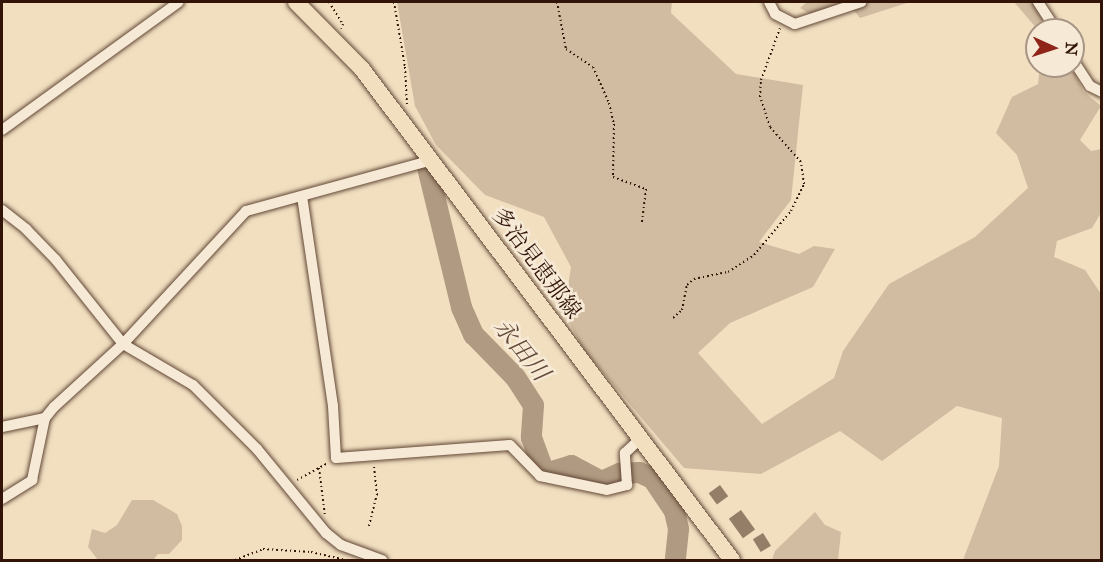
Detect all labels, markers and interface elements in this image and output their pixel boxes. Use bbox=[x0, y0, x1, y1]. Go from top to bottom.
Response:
north arrow bbox=[1025, 18, 1085, 78]
text: N bbox=[1062, 42, 1081, 56]
street label: 多治見恵那線 bbox=[487, 202, 587, 324]
water label: 永田川 bbox=[487, 313, 555, 387]

